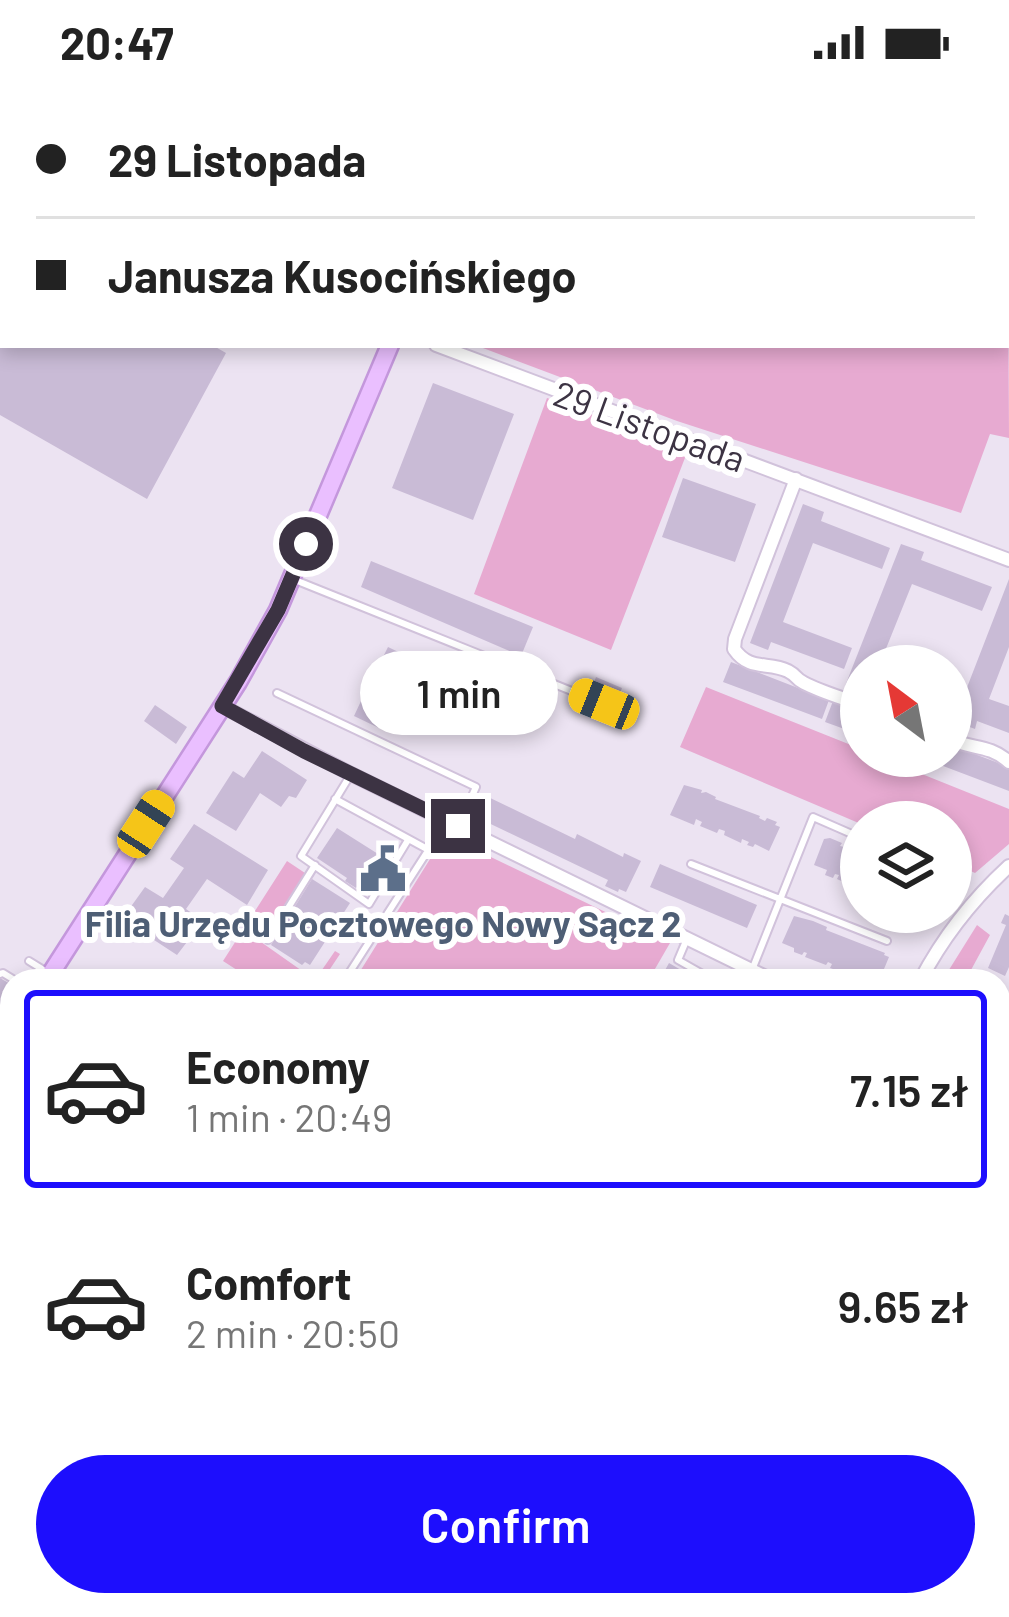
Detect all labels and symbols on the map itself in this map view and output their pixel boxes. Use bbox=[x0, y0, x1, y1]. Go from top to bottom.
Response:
street label: 29 Listopada bbox=[548, 370, 752, 480]
route start bbox=[279, 517, 333, 571]
north arrow bbox=[840, 645, 972, 777]
callout: 1 min bbox=[359, 652, 557, 736]
car bbox=[564, 674, 644, 734]
car bbox=[111, 784, 181, 864]
route end bbox=[431, 799, 485, 853]
public building icon: Filia Urzędu Pocztowego Nowy Sącz 2 bbox=[358, 844, 408, 894]
place label: Filia Urzędu Pocztowego Nowy Sącz 2 bbox=[85, 901, 681, 944]

